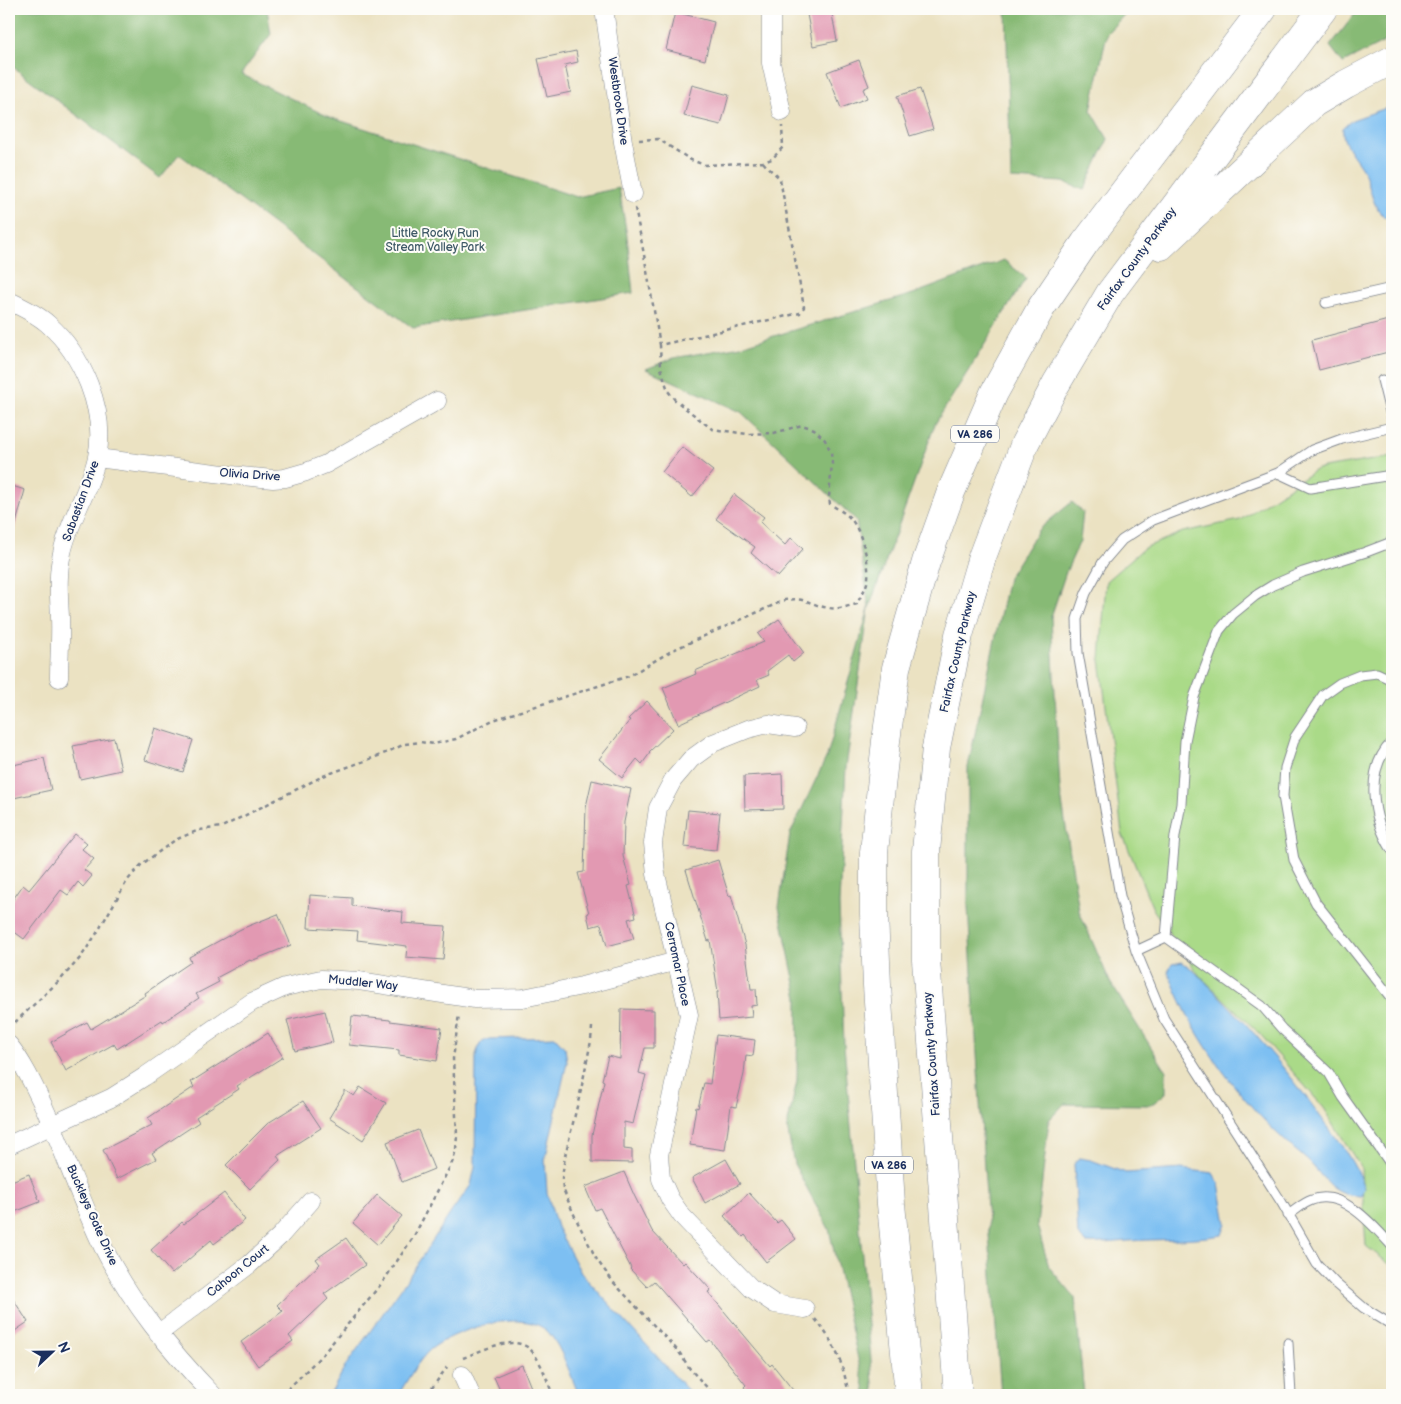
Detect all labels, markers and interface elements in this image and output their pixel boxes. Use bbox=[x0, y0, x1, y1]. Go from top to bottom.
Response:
street label: Westbrook Drive bbox=[604, 56, 632, 146]
street label: Fairfax County Parkway bbox=[1094, 204, 1180, 314]
park label: Little Rocky Run Stream Valley Park bbox=[385, 226, 485, 255]
road number: VA 286 bbox=[951, 426, 999, 442]
street label: Sabastian Drive bbox=[59, 458, 103, 544]
street label: Olivia Drive bbox=[219, 465, 281, 485]
street label: Fairfax County Parkway bbox=[937, 589, 979, 714]
street label: Cerromar Place bbox=[661, 921, 693, 1007]
street label: Muddler Way bbox=[327, 972, 399, 994]
street label: Fairfax County Parkway bbox=[920, 991, 944, 1116]
road number: VA 286 bbox=[865, 1156, 913, 1174]
street label: Buckleys Gate Drive bbox=[63, 1162, 121, 1268]
street label: Cahoon Court bbox=[204, 1241, 272, 1301]
north arrow bbox=[28, 1326, 78, 1376]
text: N bbox=[54, 1339, 73, 1355]

